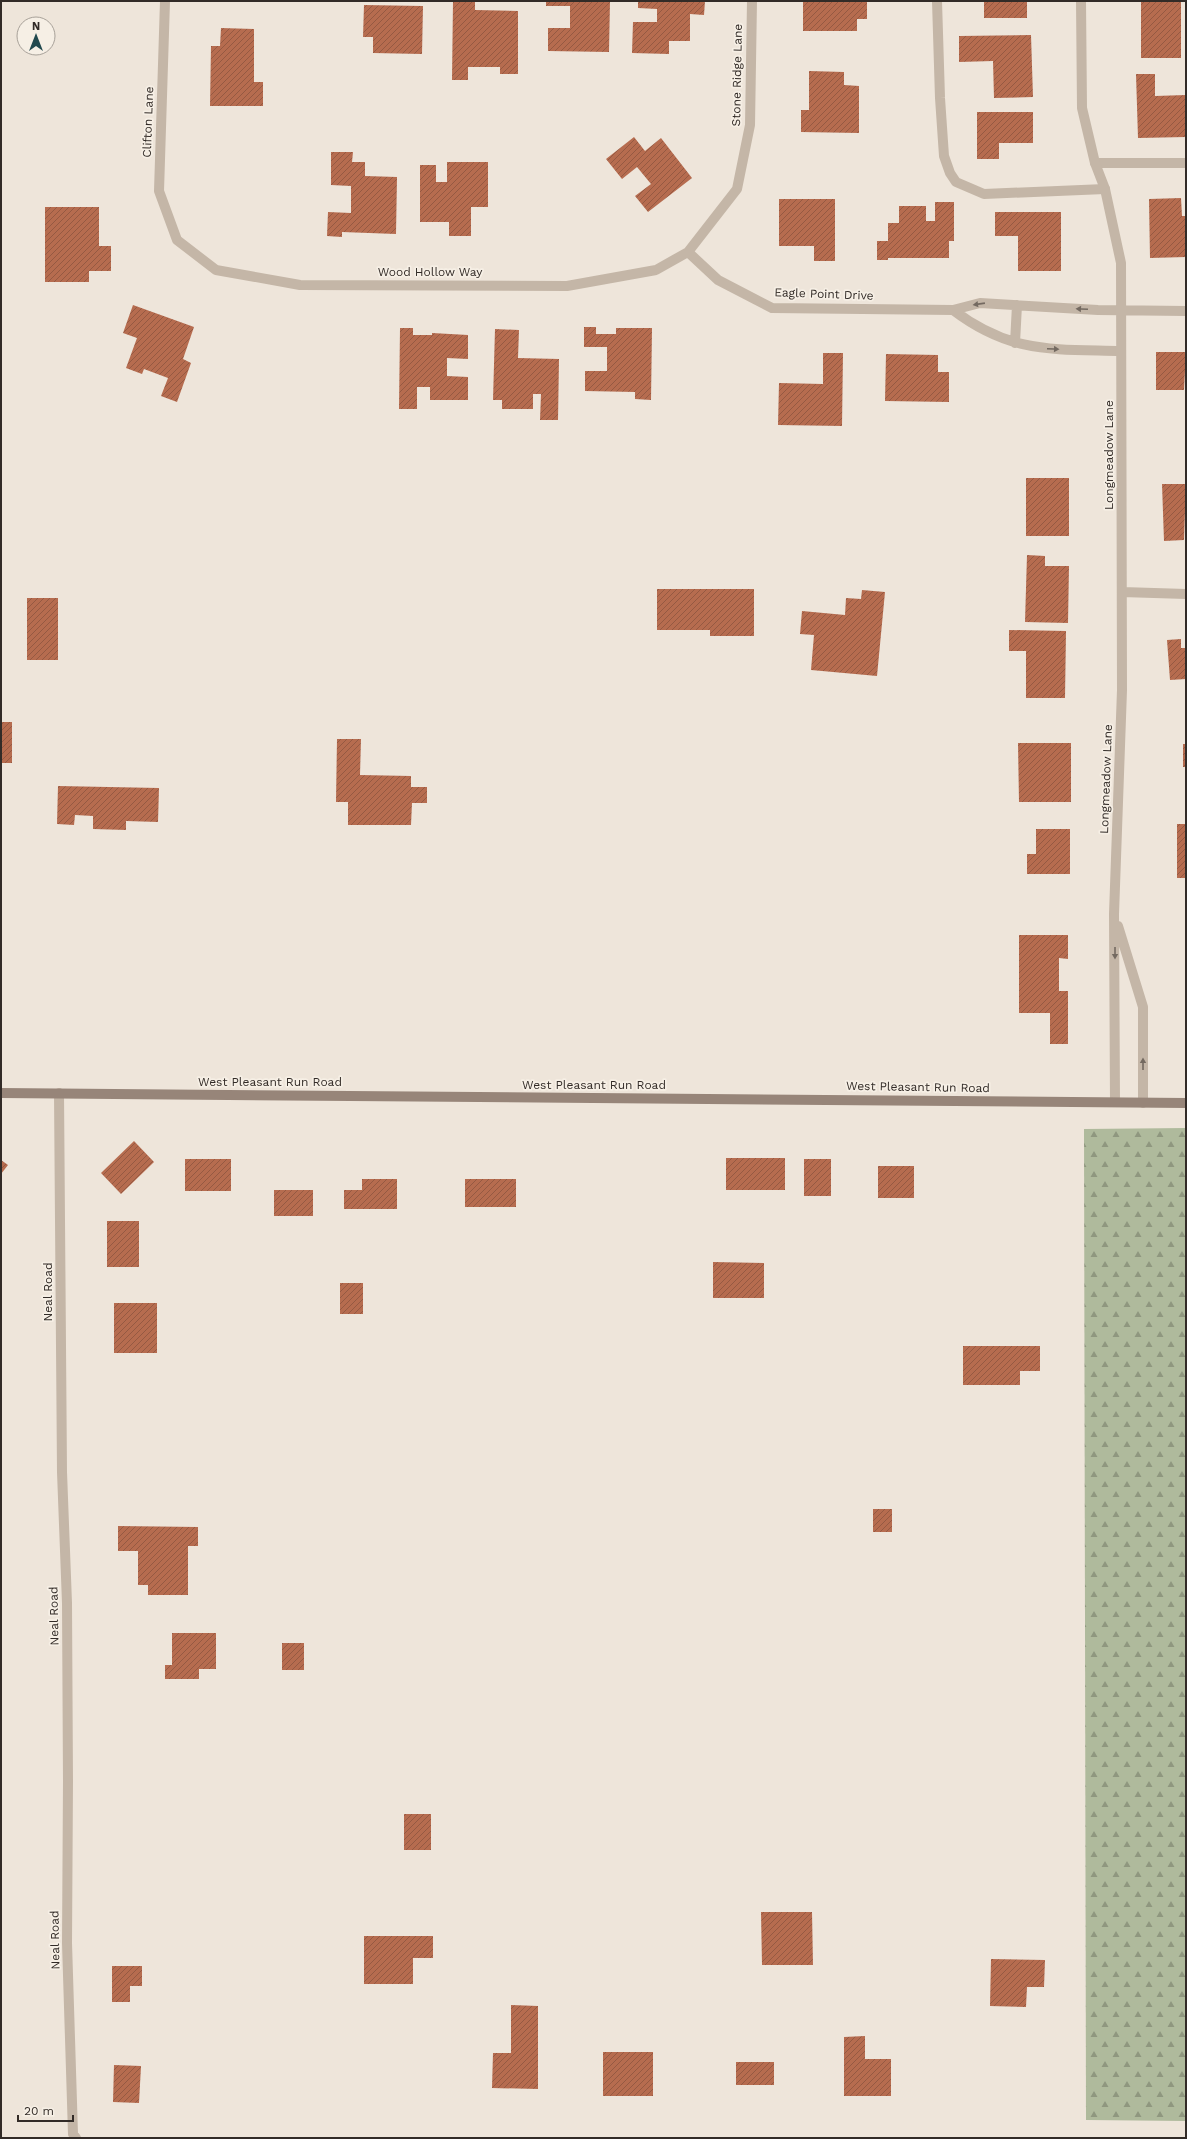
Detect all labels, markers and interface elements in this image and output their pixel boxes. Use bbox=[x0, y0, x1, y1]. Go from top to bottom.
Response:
north arrow bbox=[16, 16, 56, 56]
text: N bbox=[32, 20, 40, 33]
street label: Stone Ridge Lane bbox=[729, 23, 745, 126]
street label: Clifton Lane bbox=[140, 86, 156, 158]
street label: Wood Hollow Way bbox=[378, 265, 483, 279]
street label: Eagle Point Drive bbox=[774, 285, 874, 303]
one-way arrow bbox=[972, 301, 985, 307]
one-way arrow bbox=[1076, 306, 1088, 313]
one-way arrow bbox=[1047, 346, 1059, 353]
street label: Longmeadow Lane bbox=[1102, 400, 1116, 510]
street label: Longmeadow Lane bbox=[1097, 724, 1115, 834]
one-way arrow bbox=[1112, 947, 1118, 960]
one-way arrow bbox=[1140, 1057, 1146, 1070]
street label: West Pleasant Run Road bbox=[198, 1075, 342, 1089]
street label: West Pleasant Run Road bbox=[522, 1078, 666, 1092]
street label: West Pleasant Run Road bbox=[846, 1079, 990, 1095]
street label: Neal Road bbox=[41, 1262, 55, 1322]
street label: Neal Road bbox=[46, 1586, 62, 1646]
street label: Neal Road bbox=[47, 1910, 63, 1970]
scale bar bbox=[18, 2097, 73, 2123]
text: 20 m bbox=[24, 2104, 54, 2118]

